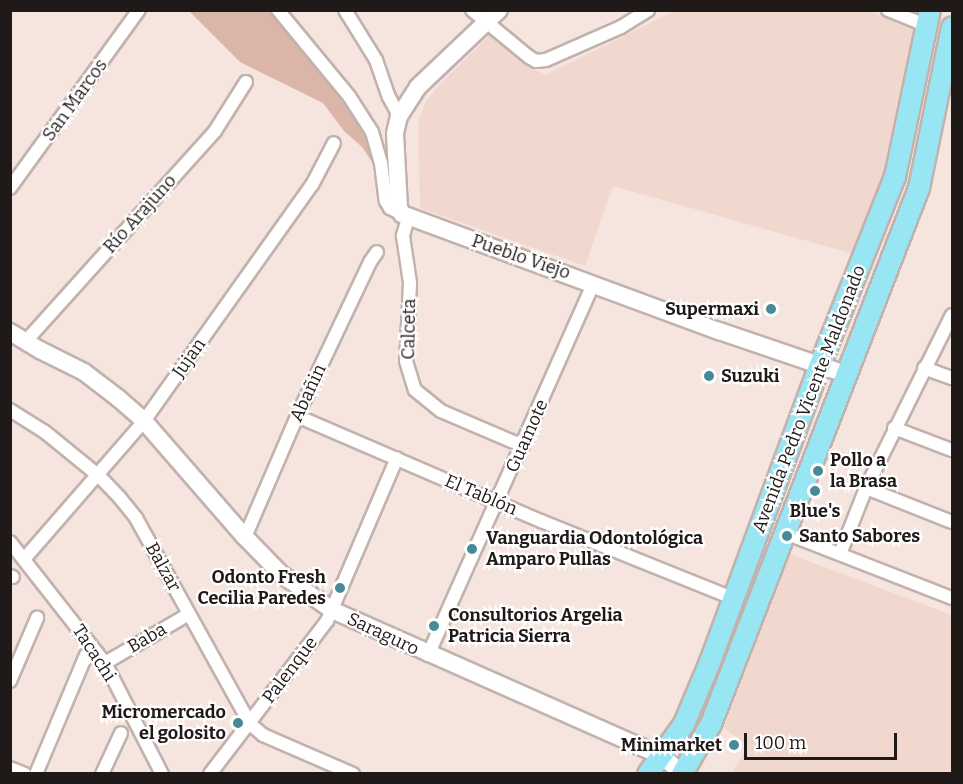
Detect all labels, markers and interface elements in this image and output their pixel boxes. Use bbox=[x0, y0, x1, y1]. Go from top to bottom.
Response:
street label: San Marcos bbox=[38, 55, 112, 145]
street label: Río Arajuno bbox=[99, 170, 181, 258]
street label: Pueblo Viejo bbox=[469, 230, 573, 284]
street label: Avenida Pedro Vicente Maldonado bbox=[748, 262, 870, 536]
street label: Calceta bbox=[398, 298, 420, 360]
place label: Supermaxi bbox=[665, 298, 759, 320]
marker: Supermaxi bbox=[764, 302, 778, 316]
street label: Jujan bbox=[168, 334, 210, 382]
street label: Abañin bbox=[285, 361, 331, 425]
place label: Suzuki bbox=[721, 365, 779, 387]
marker: Suzuki bbox=[702, 369, 716, 383]
street label: Guamote bbox=[501, 396, 553, 476]
place label: Pollo a la Brasa bbox=[830, 450, 897, 492]
marker: Pollo a la Brasa bbox=[811, 464, 825, 478]
street label: El Tablón bbox=[441, 470, 521, 520]
marker: Blue's bbox=[808, 484, 822, 498]
place label: Blue's bbox=[790, 500, 840, 522]
place label: Santo Sabores bbox=[799, 525, 920, 547]
place label: Vanguardia Odontológica Amparo Pullas bbox=[486, 528, 703, 570]
marker: Santo Sabores bbox=[780, 529, 794, 543]
street label: Balzar bbox=[141, 539, 185, 595]
marker: Vanguardia Odontológica Amparo Pullas bbox=[463, 540, 481, 558]
place label: Odonto Fresh Cecilia Paredes bbox=[197, 567, 326, 610]
marker: Odonto Fresh Cecilia Paredes bbox=[331, 579, 349, 597]
place label: Consultorios Argelia Patricia Sierra bbox=[448, 605, 623, 648]
street label: Saraguro bbox=[344, 608, 422, 660]
marker: Consultorios Argelia Patricia Sierra bbox=[425, 617, 443, 635]
street label: Baba bbox=[124, 618, 170, 658]
street label: Tacachi bbox=[68, 620, 120, 686]
street label: Palenque bbox=[258, 632, 322, 708]
place label: Micromercado el golosito bbox=[101, 702, 226, 744]
marker: Micromercado el golosito bbox=[231, 716, 245, 730]
scale bar bbox=[747, 721, 900, 759]
text: 100 m bbox=[755, 732, 806, 754]
place label: Minimarket bbox=[621, 734, 722, 756]
marker: Minimarket bbox=[727, 738, 741, 752]

